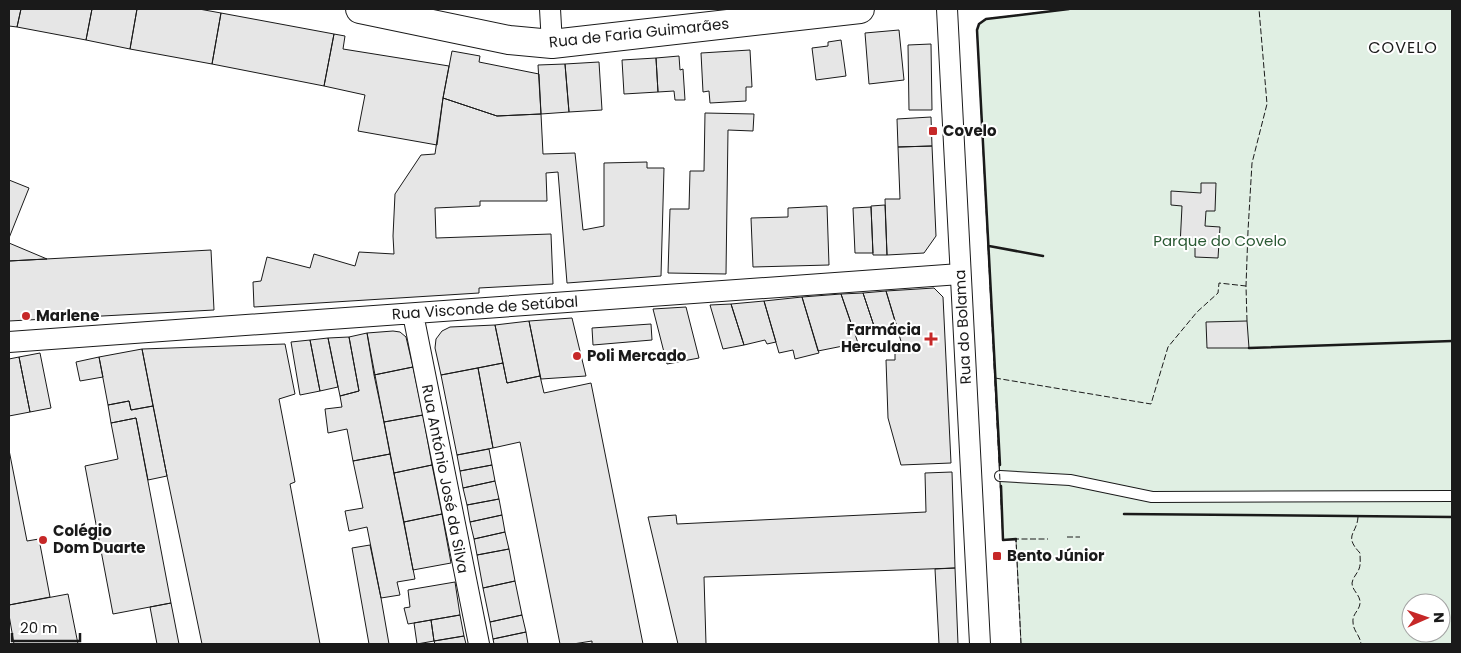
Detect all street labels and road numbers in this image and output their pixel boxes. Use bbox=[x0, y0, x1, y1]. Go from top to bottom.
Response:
street label: Rua de Faria Guimarães bbox=[548, 13, 730, 52]
street label: Rua do Bolama bbox=[949, 269, 976, 385]
street label: Rua Visconde de Setúbal bbox=[391, 291, 579, 324]
street label: Rua António José da Silva bbox=[417, 383, 474, 575]

